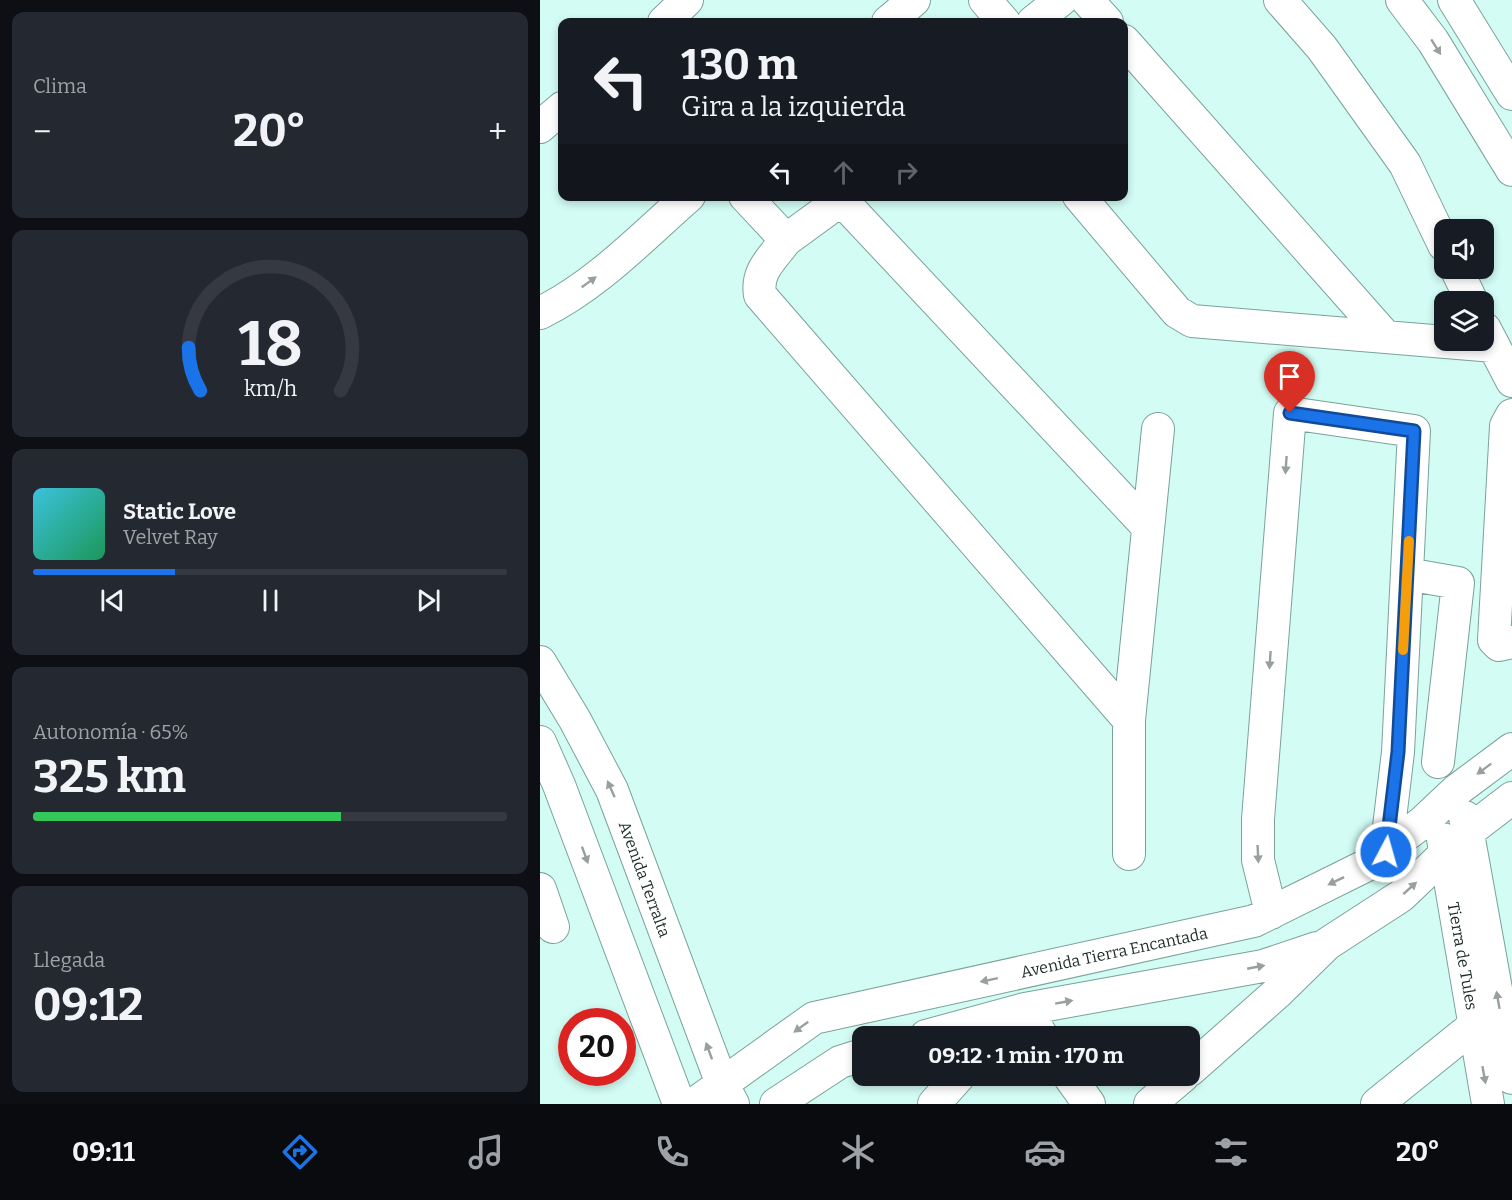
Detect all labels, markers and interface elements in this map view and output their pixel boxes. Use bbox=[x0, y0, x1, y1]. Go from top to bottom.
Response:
one-way arrow bbox=[1431, 39, 1442, 56]
text: 130 m bbox=[681, 40, 798, 90]
icon: left bbox=[582, 42, 660, 120]
text: Clima bbox=[33, 74, 87, 98]
text: Gira a la izquierda bbox=[681, 91, 906, 123]
text: 20° bbox=[233, 104, 306, 158]
text: − bbox=[33, 112, 51, 152]
text: + bbox=[488, 112, 507, 152]
icon: left bbox=[764, 156, 797, 189]
icon: ahead bbox=[827, 156, 860, 189]
icon: right bbox=[890, 156, 923, 189]
map controls bbox=[1434, 219, 1494, 351]
button: sound bbox=[1434, 219, 1494, 279]
one-way arrow bbox=[581, 276, 597, 288]
button: layers bbox=[1434, 291, 1494, 351]
text: 18 bbox=[238, 307, 302, 382]
pin bbox=[1264, 351, 1315, 413]
icon: arrive bbox=[1273, 360, 1306, 393]
text: km/h bbox=[243, 376, 297, 402]
one-way arrow bbox=[1281, 456, 1290, 475]
text: Static Love bbox=[123, 498, 236, 525]
text: Velvet Ray bbox=[123, 525, 218, 549]
icon: previous bbox=[96, 584, 129, 617]
icon: pause bbox=[254, 584, 287, 617]
icon: next bbox=[412, 584, 445, 617]
one-way arrow bbox=[1266, 650, 1275, 669]
text: Autonomía · 65% bbox=[33, 720, 189, 744]
text: 325 km bbox=[33, 750, 186, 804]
one-way arrow bbox=[1477, 763, 1492, 775]
one-way arrow bbox=[607, 781, 616, 798]
street label: Avenida Terralta bbox=[615, 819, 674, 940]
position arrow bbox=[1354, 820, 1418, 884]
one-way arrow bbox=[1254, 845, 1263, 864]
one-way arrow bbox=[581, 846, 591, 864]
one-way arrow bbox=[1328, 876, 1345, 885]
one-way arrow bbox=[1402, 881, 1417, 895]
street label: Tierra de Tules bbox=[1444, 901, 1481, 1012]
street label: Avenida Tierra Encantada bbox=[1019, 923, 1210, 982]
text: Llegada bbox=[33, 948, 105, 972]
one-way arrow bbox=[1247, 962, 1266, 971]
one-way arrow bbox=[980, 975, 998, 985]
text: 09:12 bbox=[33, 978, 143, 1032]
one-way arrow bbox=[1493, 990, 1502, 1009]
one-way arrow bbox=[1055, 997, 1074, 1006]
speed limit sign: 20 bbox=[558, 1008, 636, 1086]
one-way arrow bbox=[794, 1021, 810, 1033]
one-way arrow bbox=[704, 1042, 713, 1060]
text: 09:12 · 1 min · 170 m bbox=[928, 1042, 1124, 1069]
one-way arrow bbox=[1479, 1066, 1488, 1085]
icon: directions bbox=[279, 1131, 321, 1173]
icon: music bbox=[465, 1131, 507, 1173]
icon: phone bbox=[651, 1131, 693, 1173]
icon: climate bbox=[837, 1131, 879, 1173]
icon: car bbox=[1024, 1131, 1066, 1173]
icon: filters bbox=[1210, 1131, 1252, 1173]
text: 09:11 bbox=[72, 1136, 135, 1168]
text: 20° bbox=[1396, 1136, 1440, 1168]

